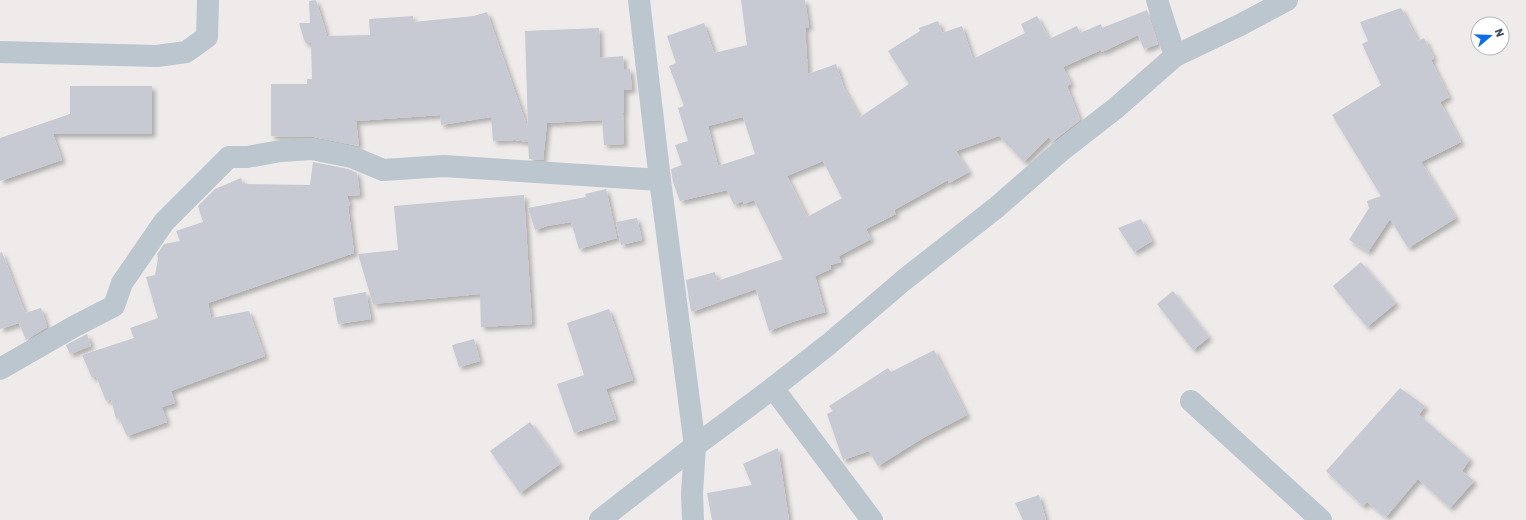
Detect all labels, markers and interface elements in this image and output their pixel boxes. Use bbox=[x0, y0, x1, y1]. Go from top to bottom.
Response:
north arrow bbox=[1470, 16, 1510, 56]
text: N bbox=[1492, 27, 1506, 39]

